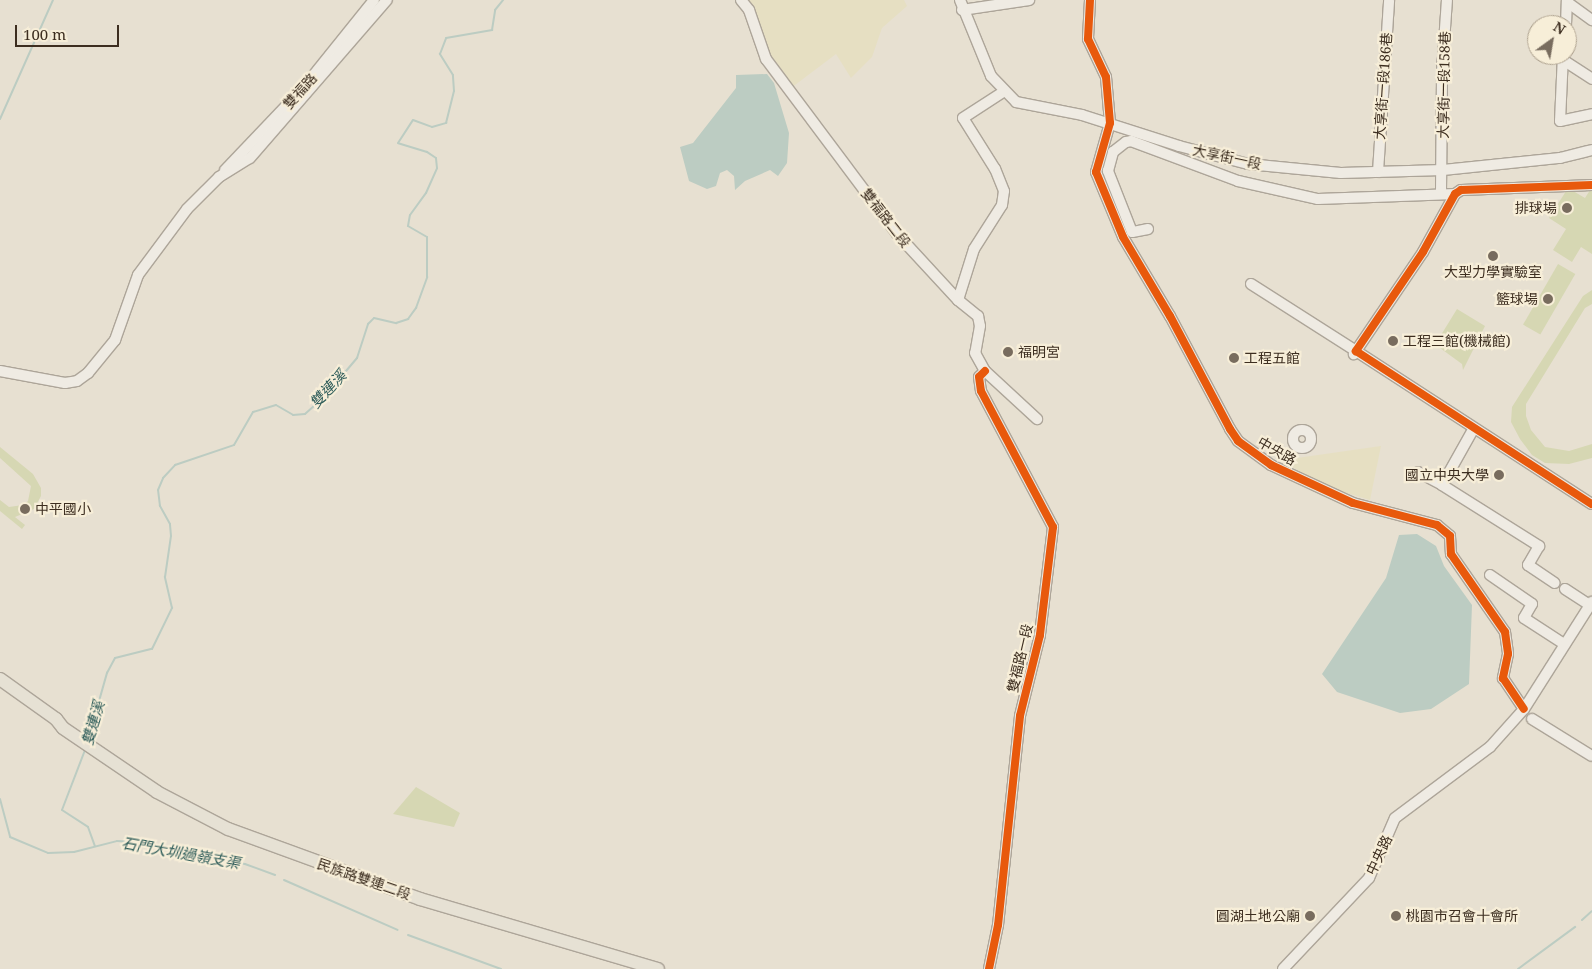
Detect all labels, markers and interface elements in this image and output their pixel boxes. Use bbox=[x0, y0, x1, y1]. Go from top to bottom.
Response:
scale bar bbox=[18, 15, 121, 47]
north arrow bbox=[1527, 15, 1577, 65]
text: N bbox=[1550, 17, 1569, 39]
text: 100 m bbox=[23, 24, 66, 44]
street label: 大享街一段158巷 bbox=[1435, 31, 1453, 139]
street label: 大享街一段186巷 bbox=[1371, 32, 1395, 140]
street label: 雙福路 bbox=[280, 70, 320, 112]
street label: 大享街一段 bbox=[1191, 142, 1263, 172]
street label: 雙福路二段 bbox=[858, 185, 914, 251]
place label: 排球場 bbox=[1515, 200, 1557, 216]
marker: 排球場 bbox=[1561, 202, 1573, 214]
marker: 大型力學實驗室 bbox=[1487, 250, 1499, 262]
place label: 大型力學實驗室 bbox=[1444, 264, 1542, 280]
place label: 籃球場 bbox=[1496, 291, 1538, 307]
marker: 籃球場 bbox=[1542, 293, 1554, 305]
place label: 工程三館(機械館) bbox=[1403, 333, 1511, 349]
marker: 工程三館(機械館) bbox=[1387, 335, 1399, 347]
place label: 福明宮 bbox=[1018, 344, 1060, 360]
marker: 福明宮 bbox=[1002, 346, 1014, 358]
place label: 工程五館 bbox=[1244, 350, 1300, 366]
marker: 工程五館 bbox=[1228, 352, 1240, 364]
water label: 雙連溪 bbox=[306, 366, 350, 412]
street label: 中央路 bbox=[1255, 433, 1299, 469]
place label: 國立中央大學 bbox=[1405, 467, 1489, 483]
marker: 國立中央大學 bbox=[1493, 469, 1505, 481]
place label: 中平國小 bbox=[35, 501, 91, 517]
marker: 中平國小 bbox=[19, 503, 31, 515]
street label: 雙福路一段 bbox=[1004, 622, 1036, 694]
water label: 雙連溪 bbox=[78, 699, 108, 747]
street label: 中央路 bbox=[1363, 832, 1395, 878]
water label: 石門大圳過嶺支渠 bbox=[120, 834, 242, 872]
street label: 民族路雙連二段 bbox=[315, 855, 413, 903]
place label: 圓湖土地公廟 bbox=[1216, 908, 1300, 924]
place label: 桃園市召會十會所 bbox=[1406, 908, 1518, 924]
marker: 圓湖土地公廟 bbox=[1304, 910, 1316, 922]
marker: 桃園市召會十會所 bbox=[1390, 910, 1402, 922]

